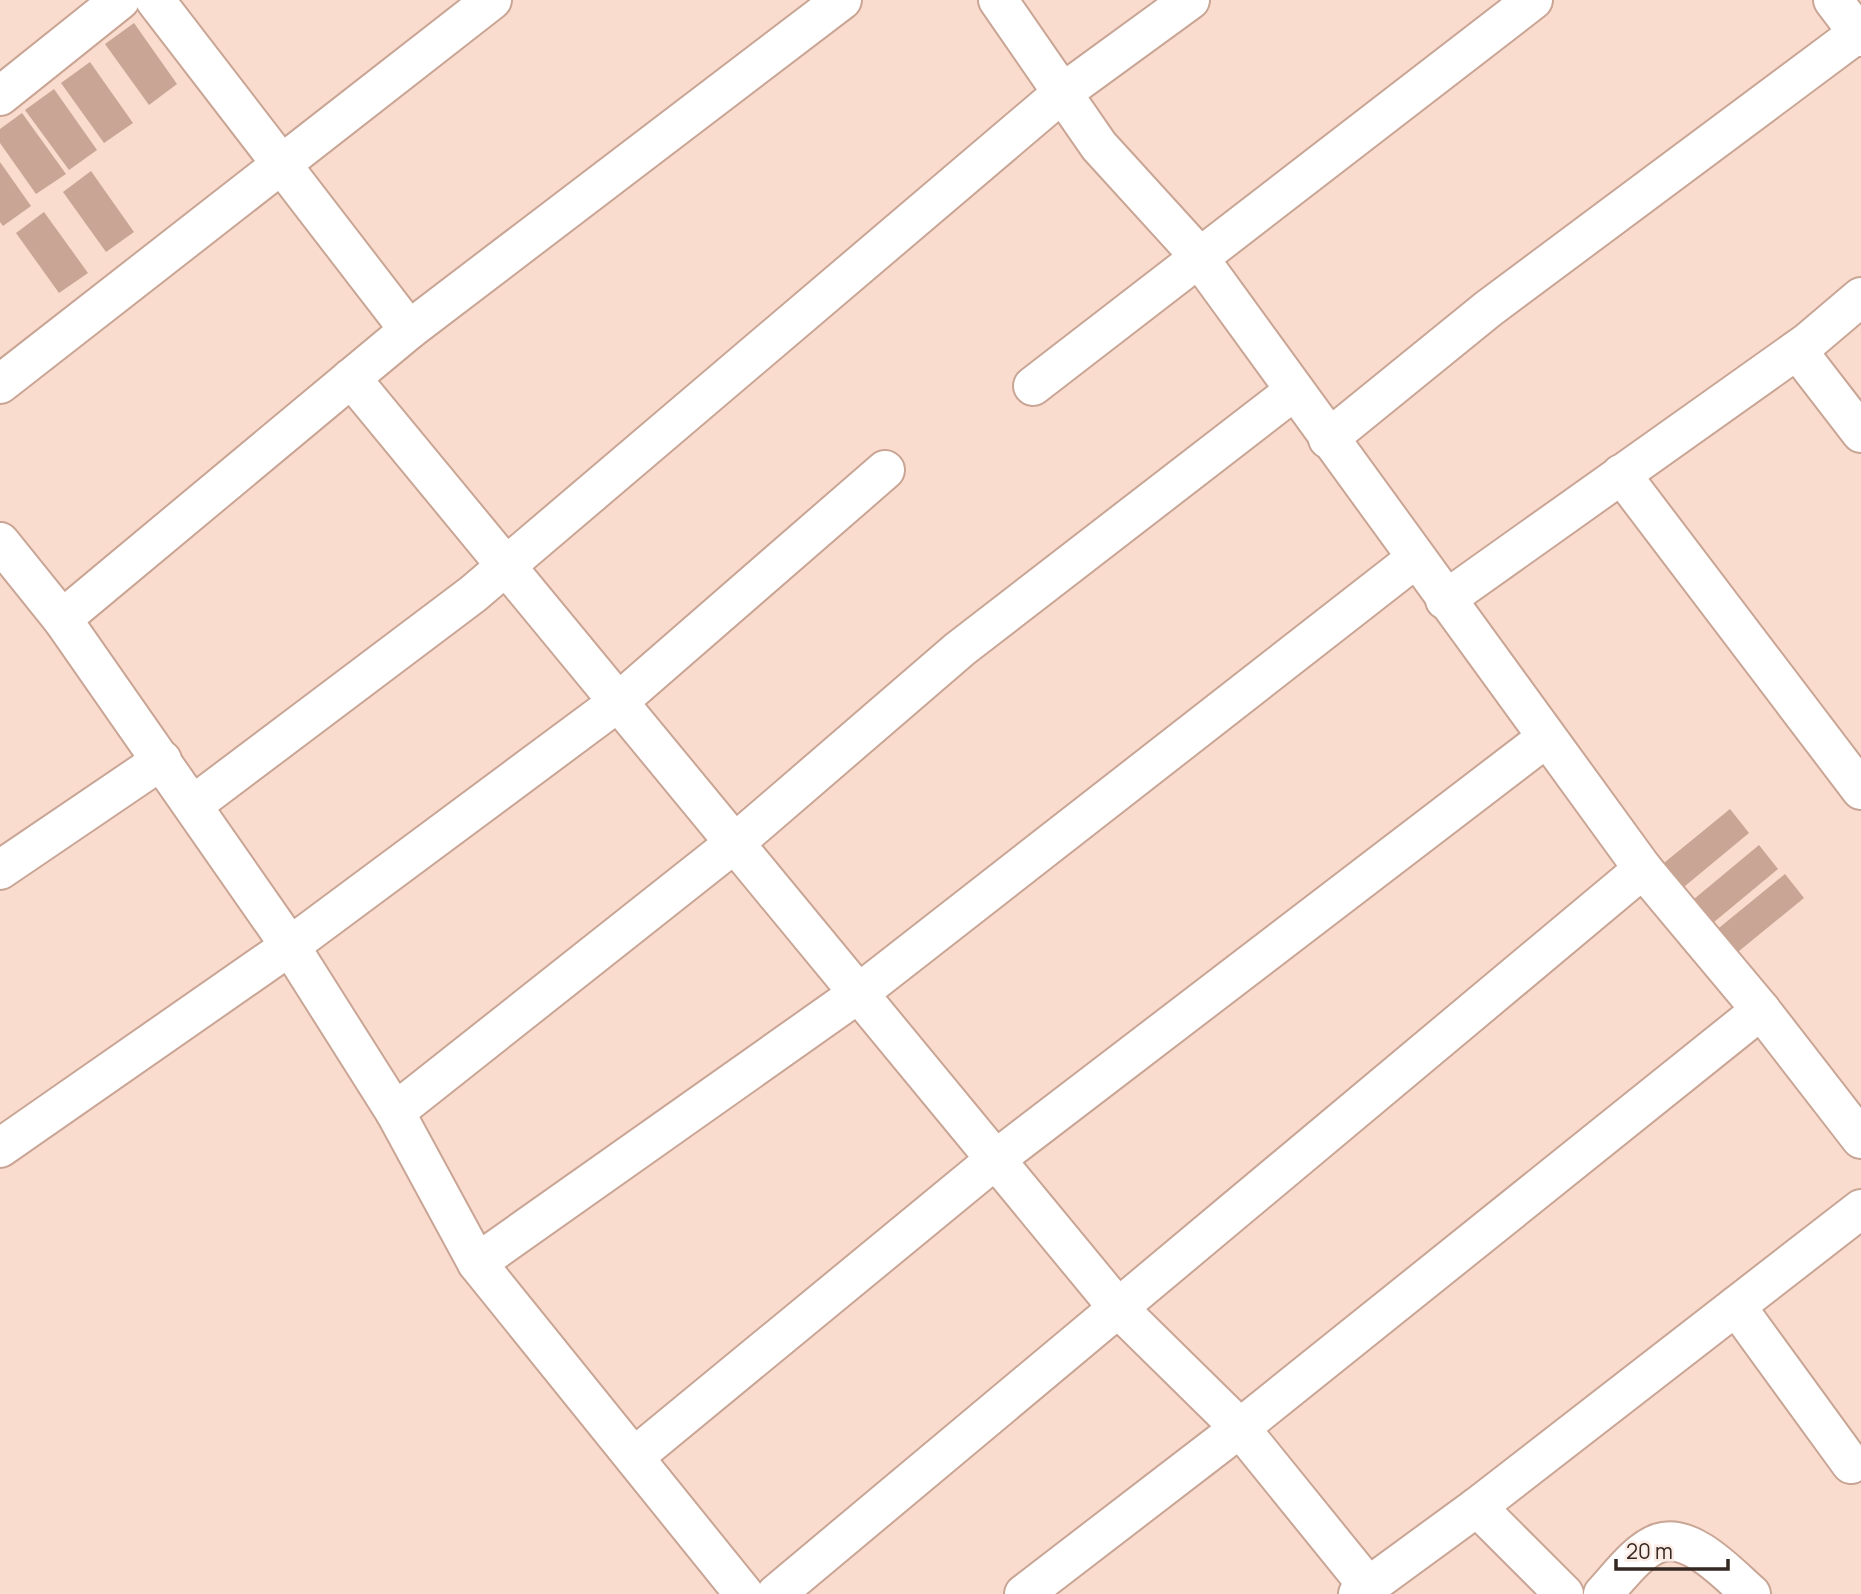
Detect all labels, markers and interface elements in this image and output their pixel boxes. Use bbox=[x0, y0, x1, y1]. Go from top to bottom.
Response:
scale bar bbox=[1616, 1528, 1728, 1572]
text: 20 m bbox=[1626, 1537, 1673, 1565]

